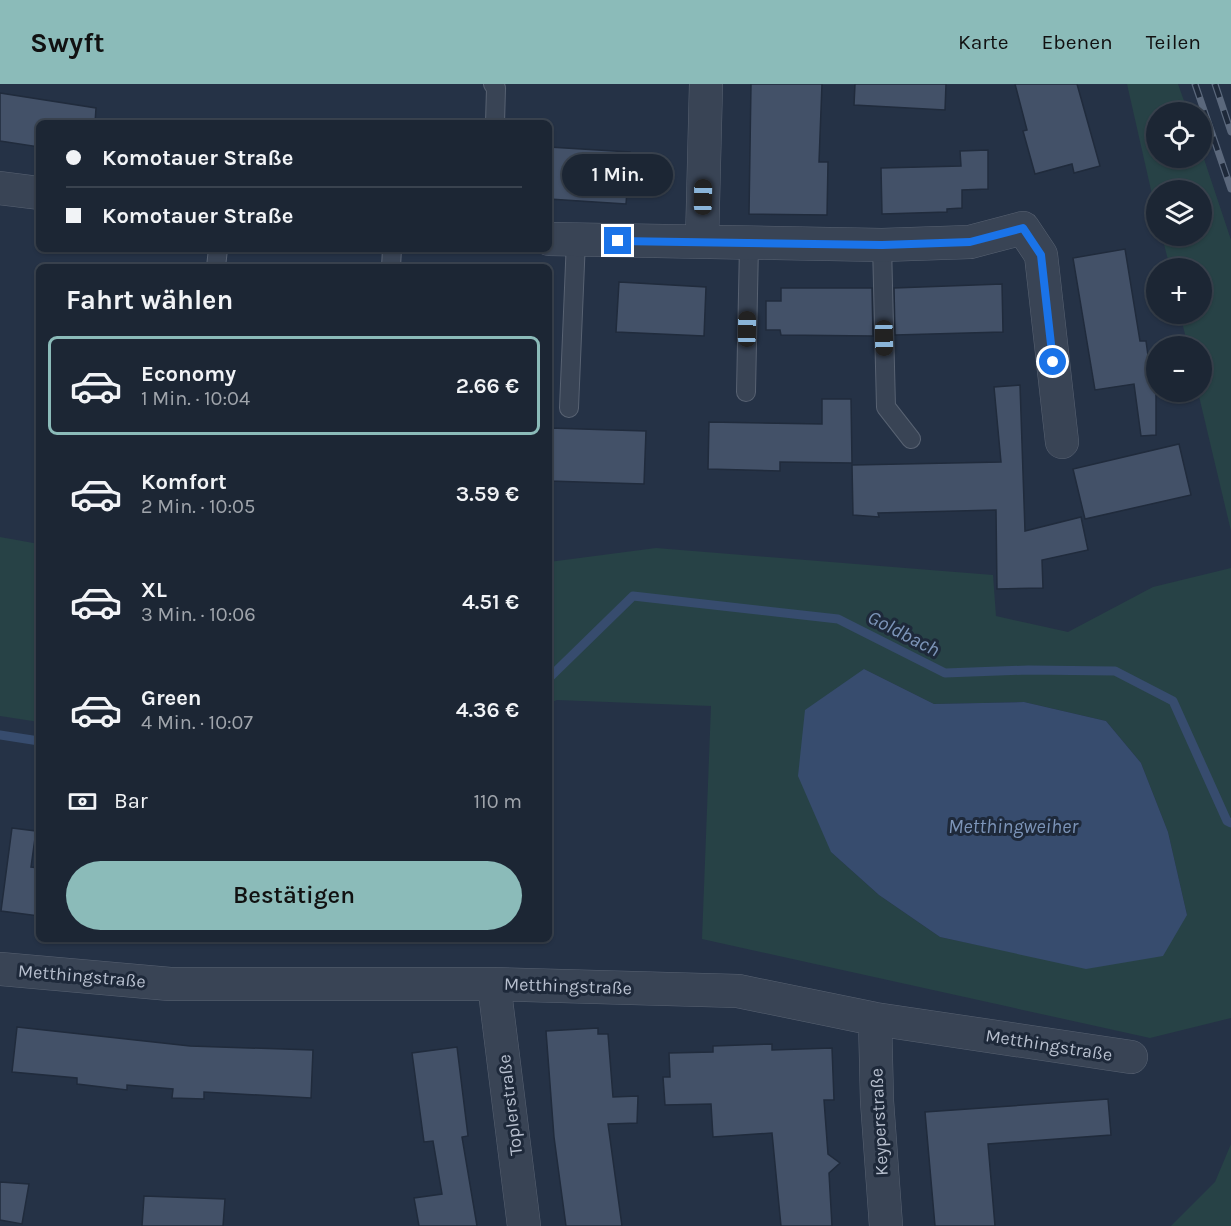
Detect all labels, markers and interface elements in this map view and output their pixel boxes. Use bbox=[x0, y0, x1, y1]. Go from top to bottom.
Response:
text: Swyft bbox=[30, 26, 105, 59]
text: Karte bbox=[958, 30, 1009, 54]
text: Ebenen bbox=[1042, 30, 1113, 54]
text: Teilen bbox=[1146, 30, 1201, 54]
map controls bbox=[1146, 102, 1212, 402]
button: locate bbox=[1146, 102, 1212, 168]
text: Komotauer Straße bbox=[102, 145, 294, 171]
callout: 1 Min. bbox=[562, 154, 674, 196]
text: 1 Min. bbox=[591, 163, 644, 186]
car bbox=[694, 179, 712, 215]
button: layers bbox=[1146, 180, 1212, 246]
text: Komotauer Straße bbox=[102, 203, 294, 229]
route end bbox=[604, 227, 631, 254]
button: + bbox=[1146, 258, 1212, 324]
text: Fahrt wählen bbox=[66, 284, 233, 316]
car bbox=[738, 311, 756, 347]
car bbox=[875, 320, 893, 356]
button: − bbox=[1146, 336, 1212, 402]
route start bbox=[1039, 348, 1066, 375]
icon: car bbox=[69, 359, 123, 413]
text: Economy bbox=[141, 361, 236, 387]
text: 2.66 € bbox=[456, 373, 519, 399]
text: 1 Min. · 10:04 bbox=[141, 387, 250, 410]
icon: car bbox=[69, 467, 123, 521]
text: Komfort bbox=[141, 469, 227, 495]
text: 3.59 € bbox=[456, 481, 519, 507]
text: 2 Min. · 10:05 bbox=[141, 495, 255, 518]
icon: car bbox=[69, 575, 123, 629]
text: XL bbox=[141, 577, 167, 603]
text: 4.51 € bbox=[462, 589, 519, 615]
text: 3 Min. · 10:06 bbox=[141, 603, 256, 626]
water label: Goldbach bbox=[864, 606, 944, 661]
icon: car bbox=[69, 683, 123, 737]
text: Green bbox=[141, 685, 202, 711]
text: 4.36 € bbox=[456, 697, 519, 723]
text: 4 Min. · 10:07 bbox=[141, 711, 253, 734]
icon: cash bbox=[66, 785, 99, 818]
text: Bar bbox=[114, 788, 148, 814]
text: 110 m bbox=[473, 790, 522, 813]
water label: Metthingweiher bbox=[948, 815, 1079, 838]
button: Bestätigen bbox=[66, 861, 522, 930]
street label: Metthingstraße bbox=[17, 959, 147, 993]
street label: Metthingstraße bbox=[504, 973, 632, 999]
street label: Metthingstraße bbox=[984, 1024, 1114, 1066]
street label: Toplerstraße bbox=[493, 1053, 527, 1157]
street label: Keyperstraße bbox=[865, 1068, 893, 1176]

